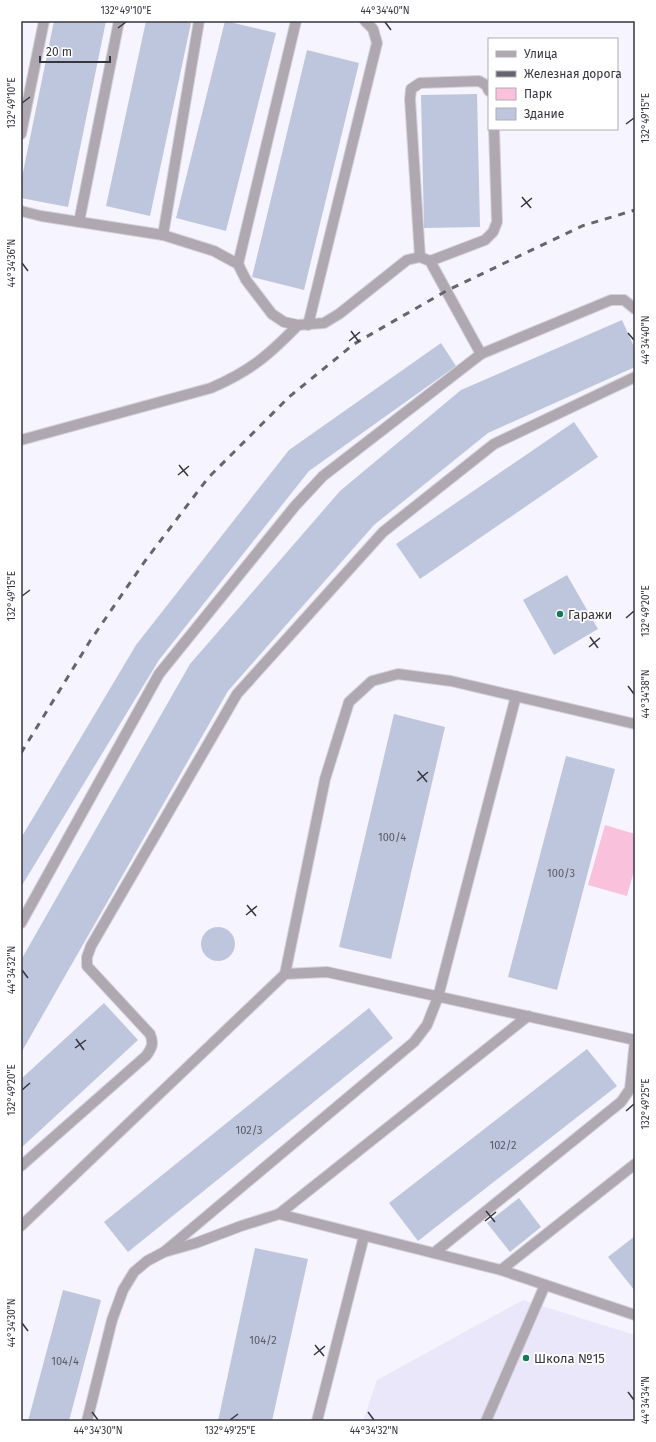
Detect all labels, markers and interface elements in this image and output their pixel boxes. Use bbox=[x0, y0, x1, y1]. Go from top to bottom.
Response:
text: 132°49'10"E bbox=[100, 5, 152, 17]
text: 44°34'40"N bbox=[360, 5, 410, 17]
scale bar bbox=[40, 38, 110, 64]
legend bbox=[488, 38, 618, 130]
text: 20 m bbox=[46, 45, 72, 59]
text: Улица bbox=[524, 47, 558, 61]
text: Железная дорога bbox=[524, 67, 622, 81]
text: 132°49'10"E bbox=[6, 77, 18, 129]
text: Парк bbox=[524, 87, 553, 101]
text: 132°49'15"E bbox=[640, 93, 652, 143]
text: Здание bbox=[524, 107, 564, 121]
text: 44°34'36"N bbox=[6, 239, 18, 287]
text: 44°34'40"N bbox=[640, 315, 652, 365]
text: 132°49'15"E bbox=[6, 571, 18, 621]
text: 132°49'20"E bbox=[640, 585, 652, 637]
place label: Гаражи bbox=[568, 607, 612, 622]
marker: Гаражи bbox=[555, 609, 565, 619]
text: 44°34'38"N bbox=[640, 670, 652, 719]
house number: 100/4 bbox=[378, 831, 406, 844]
house number: 100/3 bbox=[547, 867, 575, 880]
text: 44°34'32"N bbox=[6, 946, 18, 994]
text: 132°49'20"E bbox=[6, 1064, 18, 1116]
text: 132°49'25"E bbox=[640, 1079, 652, 1129]
house number: 102/3 bbox=[235, 1124, 263, 1137]
house number: 102/2 bbox=[490, 1139, 516, 1152]
text: 44°34'30"N bbox=[6, 1298, 18, 1348]
house number: 104/2 bbox=[249, 1334, 277, 1347]
place label: Школа №15 bbox=[534, 1351, 605, 1366]
marker: Школа №15 bbox=[521, 1353, 531, 1363]
house number: 104/4 bbox=[51, 1355, 79, 1368]
text: 44°34'34"N bbox=[640, 1376, 652, 1424]
text: 44°34'30"N bbox=[73, 1425, 123, 1437]
text: 132°49'25"E bbox=[205, 1425, 255, 1437]
text: 44°34'32"N bbox=[350, 1425, 398, 1437]

